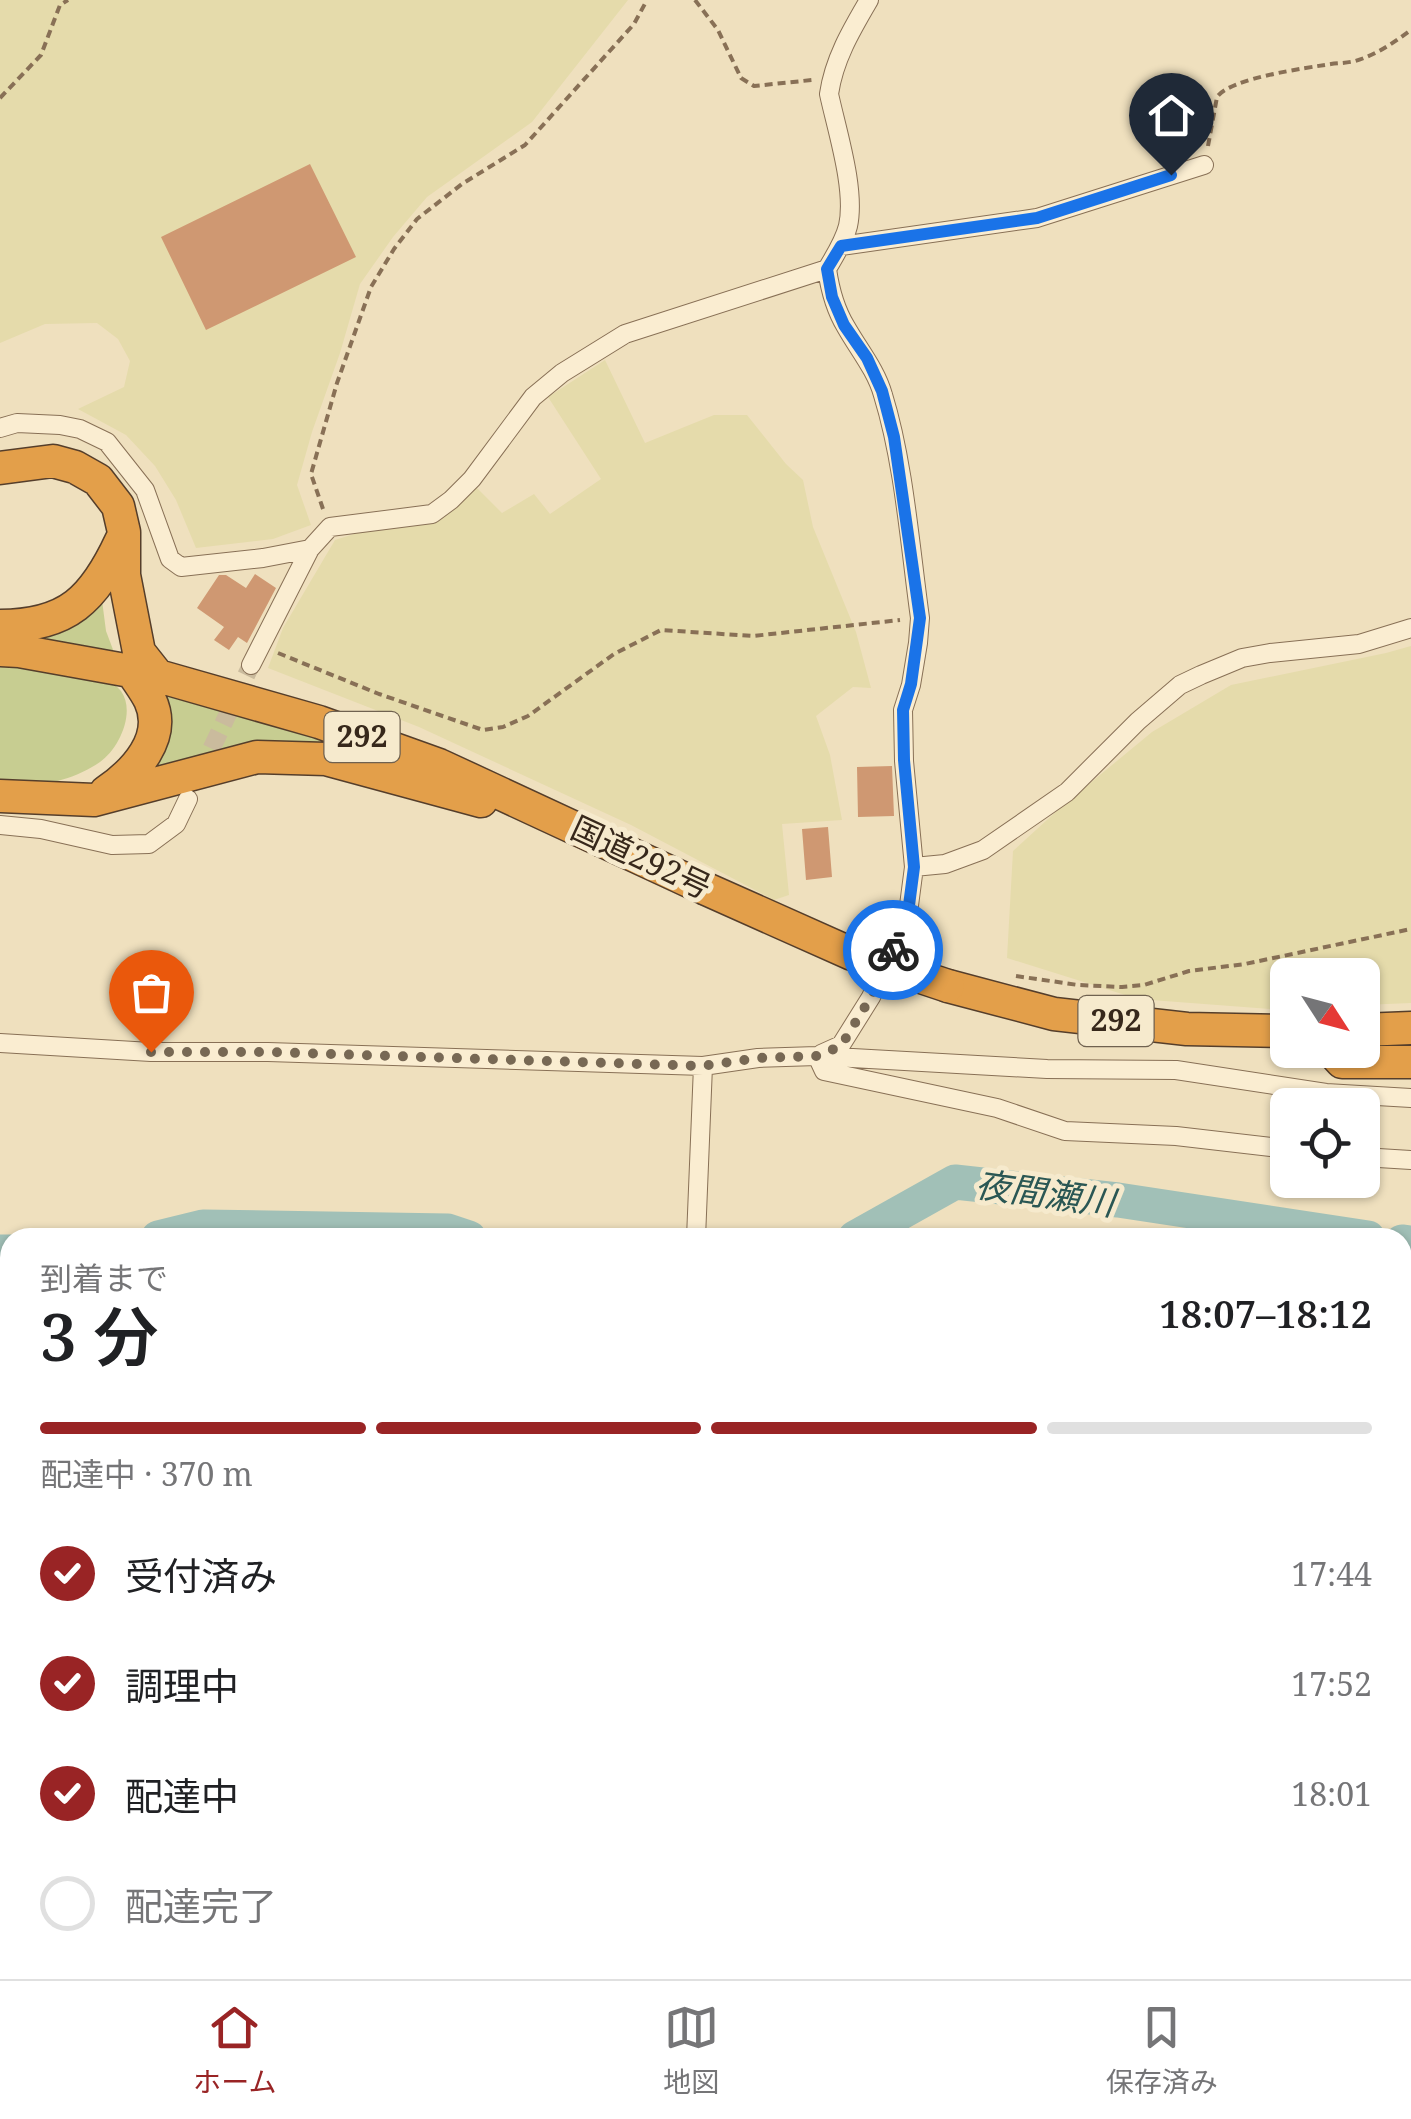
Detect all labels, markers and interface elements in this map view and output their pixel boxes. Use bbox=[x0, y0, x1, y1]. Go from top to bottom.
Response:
pin bbox=[1129, 73, 1214, 176]
icon: home bbox=[1144, 88, 1199, 143]
road number: 292 bbox=[324, 712, 400, 762]
street label: 国道292号 bbox=[565, 806, 719, 908]
courier bbox=[843, 900, 943, 1000]
icon: bike bbox=[866, 923, 921, 978]
pin bbox=[109, 950, 194, 1053]
north arrow bbox=[1270, 958, 1380, 1068]
map controls bbox=[1270, 958, 1380, 1198]
icon: bag bbox=[124, 965, 179, 1020]
road number: 292 bbox=[1078, 996, 1154, 1046]
button: locate bbox=[1270, 1088, 1380, 1198]
water label: 夜間瀬川 bbox=[973, 1160, 1122, 1226]
text: 到着まで bbox=[40, 1256, 168, 1299]
text: 18:07–18:12 bbox=[1159, 1287, 1372, 1339]
text: 3 分 bbox=[40, 1292, 159, 1380]
text: 配達中 · 370 m bbox=[40, 1452, 253, 1495]
icon: check bbox=[40, 1546, 95, 1601]
text: 受付済み bbox=[125, 1549, 277, 1601]
text: 17:44 bbox=[1291, 1552, 1372, 1595]
icon: check bbox=[40, 1656, 95, 1711]
text: 調理中 bbox=[125, 1659, 239, 1711]
text: 17:52 bbox=[1291, 1662, 1372, 1705]
icon: check bbox=[40, 1766, 95, 1821]
text: 配達中 bbox=[125, 1769, 239, 1821]
text: 18:01 bbox=[1291, 1772, 1372, 1815]
text: 配達完了 bbox=[125, 1879, 277, 1931]
tab: ホーム bbox=[193, 2000, 276, 2100]
tab: 地図 bbox=[663, 2000, 719, 2100]
tab: 保存済み bbox=[1106, 2000, 1218, 2100]

